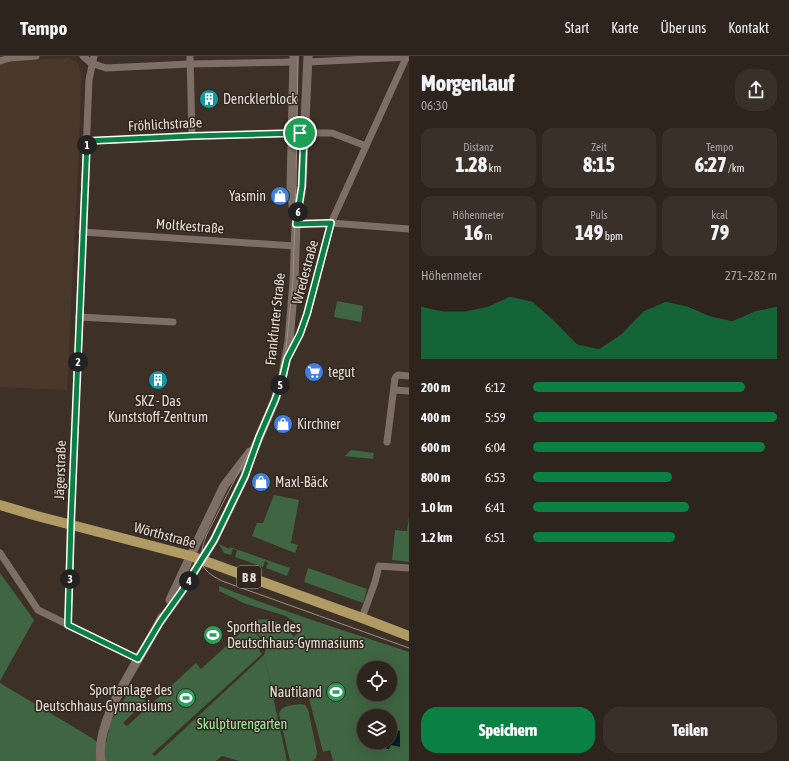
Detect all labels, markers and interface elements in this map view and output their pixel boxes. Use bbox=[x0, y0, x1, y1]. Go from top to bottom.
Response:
text: Tempo bbox=[20, 17, 67, 39]
text: Start bbox=[565, 20, 589, 36]
text: Karte bbox=[611, 20, 639, 36]
text: Über uns bbox=[661, 20, 706, 36]
text: Kontakt bbox=[728, 20, 769, 36]
button: share bbox=[735, 69, 777, 111]
text: Morgenlauf bbox=[421, 70, 514, 96]
building icon: Dencklerblock bbox=[198, 88, 220, 110]
place label: Dencklerblock bbox=[223, 91, 298, 107]
text: 06:30 bbox=[421, 98, 448, 113]
street label: Fröhlichstraße bbox=[128, 114, 202, 134]
pin bbox=[283, 116, 317, 150]
icon: arrive bbox=[289, 122, 311, 144]
pin: 1 bbox=[77, 135, 97, 155]
text: 1 bbox=[84, 139, 90, 151]
text: Distanz bbox=[463, 141, 493, 153]
text: Zeit bbox=[591, 141, 607, 153]
text: Tempo bbox=[706, 141, 733, 153]
text: 1.28 bbox=[455, 153, 487, 176]
text: 8:15 bbox=[583, 153, 615, 176]
text: 6:27 bbox=[695, 153, 727, 176]
text: km bbox=[487, 162, 501, 174]
text: /km bbox=[727, 162, 745, 174]
shop icon: Yasmin bbox=[269, 185, 291, 207]
place label: Yasmin bbox=[229, 188, 266, 204]
pin: 6 bbox=[288, 202, 308, 222]
text: 6 bbox=[295, 206, 301, 218]
text: Höhenmeter bbox=[453, 209, 504, 221]
text: Puls bbox=[590, 209, 608, 221]
text: kcal bbox=[711, 209, 728, 221]
street label: Moltkestraße bbox=[155, 216, 225, 236]
text: 16 bbox=[464, 221, 483, 244]
text: 149 bbox=[575, 221, 603, 244]
text: 79 bbox=[710, 221, 729, 244]
text: m bbox=[483, 230, 492, 242]
text: bpm bbox=[603, 230, 623, 242]
street label: Wredestraße bbox=[289, 238, 321, 306]
text: Höhenmeter bbox=[421, 268, 482, 283]
text: 271–282 m bbox=[725, 268, 777, 283]
street label: Frankfurter Straße bbox=[262, 272, 288, 366]
pin: 2 bbox=[68, 352, 88, 372]
text: 2 bbox=[75, 356, 81, 368]
supermarket icon: tegut bbox=[303, 361, 325, 383]
place label: tegut bbox=[328, 364, 355, 380]
building icon: SKZ - Das Kunststoff-Zentrum bbox=[147, 369, 169, 391]
pin: 5 bbox=[270, 375, 290, 395]
text: 5 bbox=[277, 379, 283, 391]
text: 200 m bbox=[421, 380, 450, 395]
text: 6:12 bbox=[485, 380, 506, 395]
place label: SKZ - Das Kunststoff-Zentrum bbox=[108, 393, 208, 425]
text: 400 m bbox=[421, 410, 450, 425]
text: 5:59 bbox=[485, 410, 506, 425]
shop icon: Kirchner bbox=[272, 413, 294, 435]
place label: Kirchner bbox=[297, 416, 341, 432]
street label: Jägerstraße bbox=[51, 440, 69, 500]
text: 600 m bbox=[421, 440, 450, 455]
text: 6:04 bbox=[485, 440, 506, 455]
text: 800 m bbox=[421, 470, 450, 485]
text: 6:53 bbox=[485, 470, 506, 485]
shop icon: Maxl-Bäck bbox=[250, 471, 272, 493]
place label: Maxl-Bäck bbox=[275, 474, 328, 490]
text: 1.0 km bbox=[421, 500, 452, 515]
text: 6:41 bbox=[485, 500, 506, 515]
street label: Wörthstraße bbox=[132, 519, 198, 551]
text: 1.2 km bbox=[421, 530, 452, 545]
text: 6:51 bbox=[485, 530, 506, 545]
road number: B 8 bbox=[237, 566, 261, 588]
pin: 3 bbox=[60, 569, 80, 589]
pin: 4 bbox=[179, 571, 199, 591]
text: 3 bbox=[67, 573, 73, 585]
text: 4 bbox=[186, 575, 192, 587]
place label: Sporthalle des Deutschhaus-Gymnasiums bbox=[227, 619, 364, 651]
sports icon: Sporthalle des Deutschhaus-Gymnasiums bbox=[202, 624, 224, 646]
map controls bbox=[357, 661, 397, 749]
button: locate bbox=[357, 661, 397, 701]
sports icon: Nautiland bbox=[325, 681, 347, 703]
place label: Sportanlage des Deutschhaus-Gymnasiums bbox=[35, 682, 172, 714]
place label: Nautiland bbox=[270, 684, 322, 700]
sports icon: Sportanlage des Deutschhaus-Gymnasiums bbox=[175, 687, 197, 709]
button: Speichern bbox=[421, 707, 595, 753]
button: Teilen bbox=[603, 707, 777, 753]
button: layers bbox=[357, 709, 397, 749]
park label: Skulpturengarten bbox=[197, 716, 287, 732]

